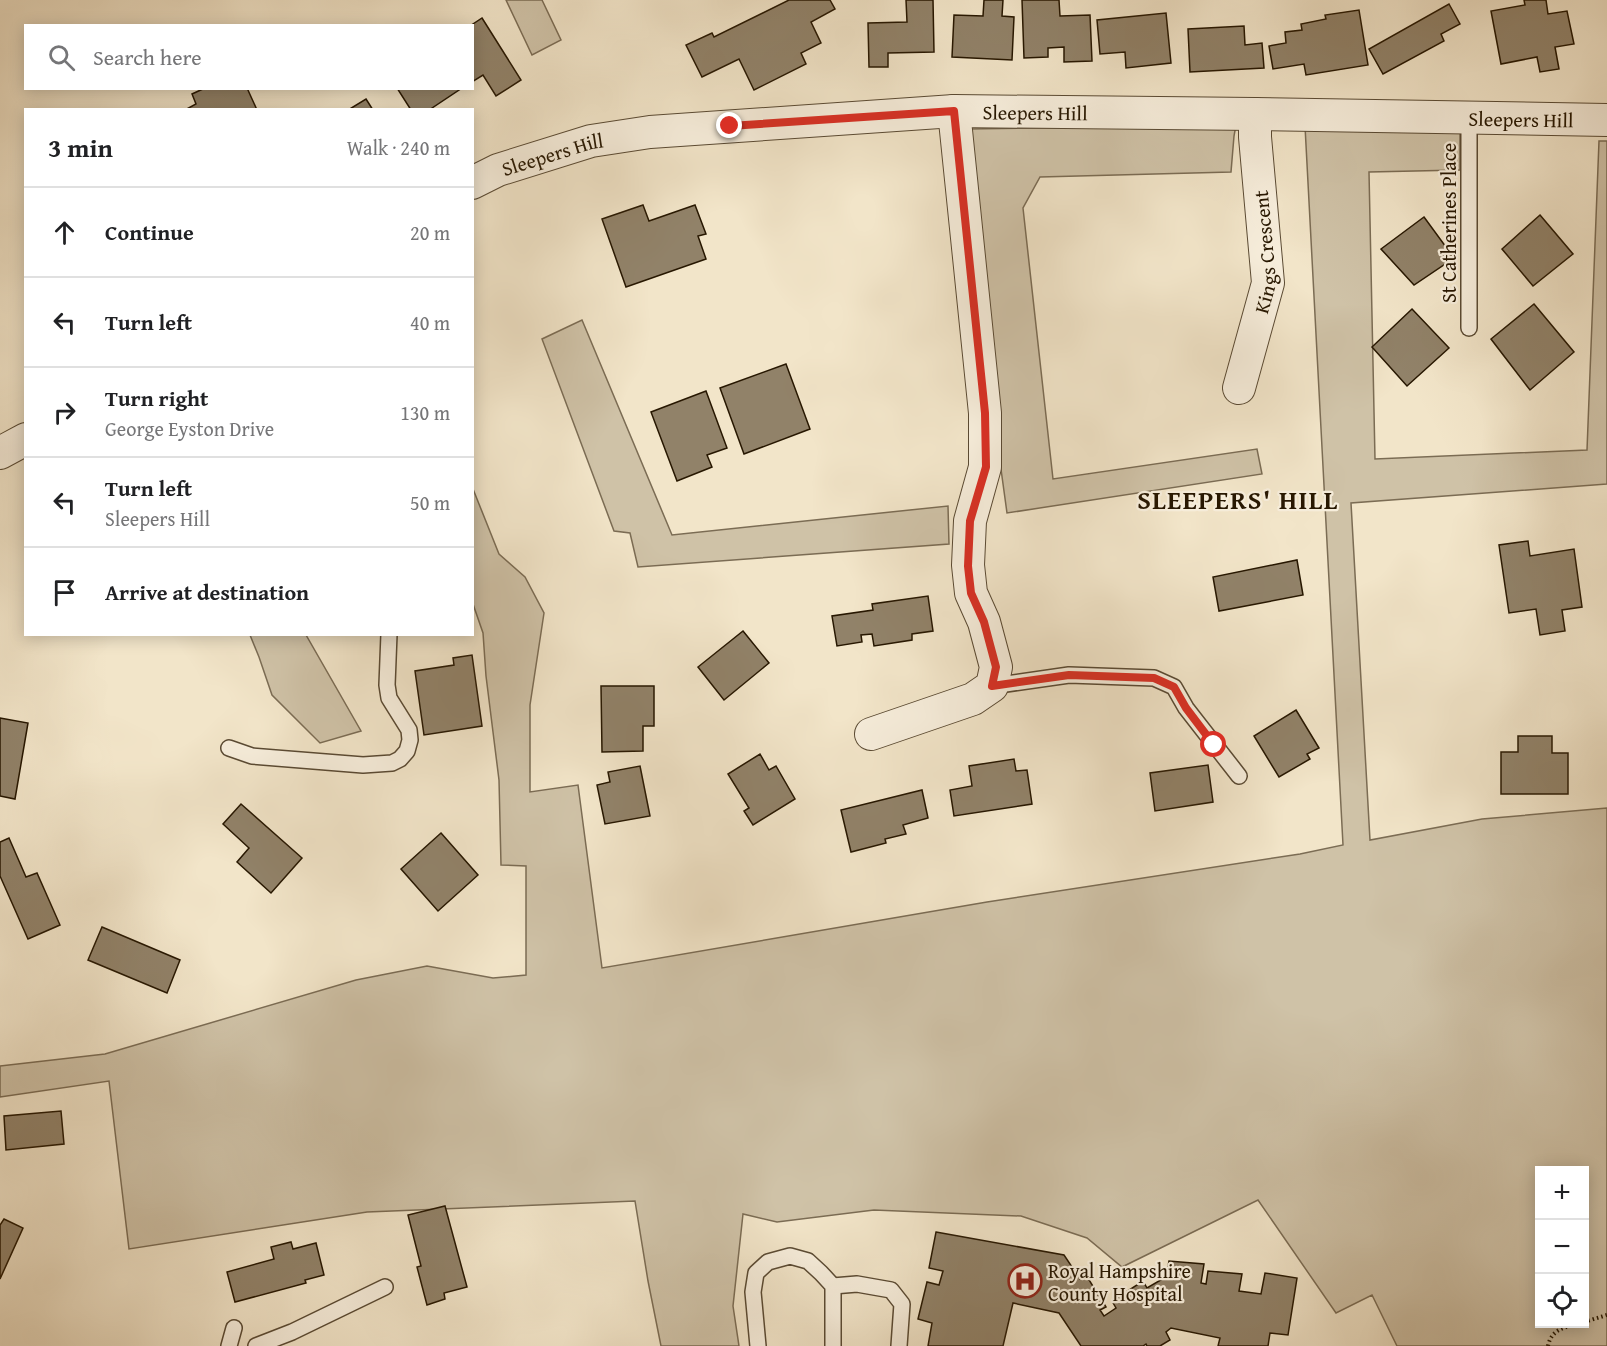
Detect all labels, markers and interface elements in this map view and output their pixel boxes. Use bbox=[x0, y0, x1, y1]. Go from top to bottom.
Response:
search box bbox=[24, 24, 474, 90]
icon: search bbox=[45, 41, 78, 74]
text: Search here bbox=[93, 41, 202, 73]
street label: Sleepers Hill bbox=[982, 97, 1088, 127]
street label: Sleepers Hill bbox=[1468, 103, 1574, 134]
route end bbox=[716, 112, 742, 138]
street label: Sleepers Hill bbox=[498, 125, 605, 183]
text: 3 min bbox=[48, 128, 113, 167]
text: Walk · 240 m bbox=[347, 133, 450, 162]
street label: St Catherines Place bbox=[1434, 143, 1463, 303]
street label: Kings Crescent bbox=[1245, 189, 1283, 317]
icon: ahead bbox=[48, 216, 81, 249]
text: Continue bbox=[105, 216, 194, 248]
text: 20 m bbox=[410, 218, 450, 247]
icon: left bbox=[48, 306, 81, 339]
text: Turn left bbox=[105, 306, 192, 338]
text: 40 m bbox=[410, 308, 450, 337]
text: Turn right bbox=[105, 382, 208, 414]
icon: right bbox=[48, 396, 81, 429]
text: 130 m bbox=[400, 398, 450, 427]
text: George Eyston Drive bbox=[105, 414, 274, 443]
text: Turn left bbox=[105, 472, 192, 504]
district label: SLEEPERS' HILL bbox=[1137, 480, 1339, 519]
icon: left bbox=[48, 486, 81, 519]
text: 50 m bbox=[410, 488, 450, 517]
text: Sleepers Hill bbox=[105, 504, 210, 533]
icon: arrive bbox=[48, 576, 81, 609]
text: Arrive at destination bbox=[105, 576, 309, 608]
route start bbox=[1200, 731, 1226, 757]
map controls bbox=[1535, 1166, 1589, 1328]
button: + bbox=[1535, 1166, 1589, 1220]
button: − bbox=[1535, 1220, 1589, 1274]
place label: Royal Hampshire County Hospital bbox=[1048, 1256, 1191, 1308]
hospital icon: Royal Hampshire County Hospital bbox=[1007, 1263, 1043, 1299]
button: locate bbox=[1535, 1274, 1589, 1328]

